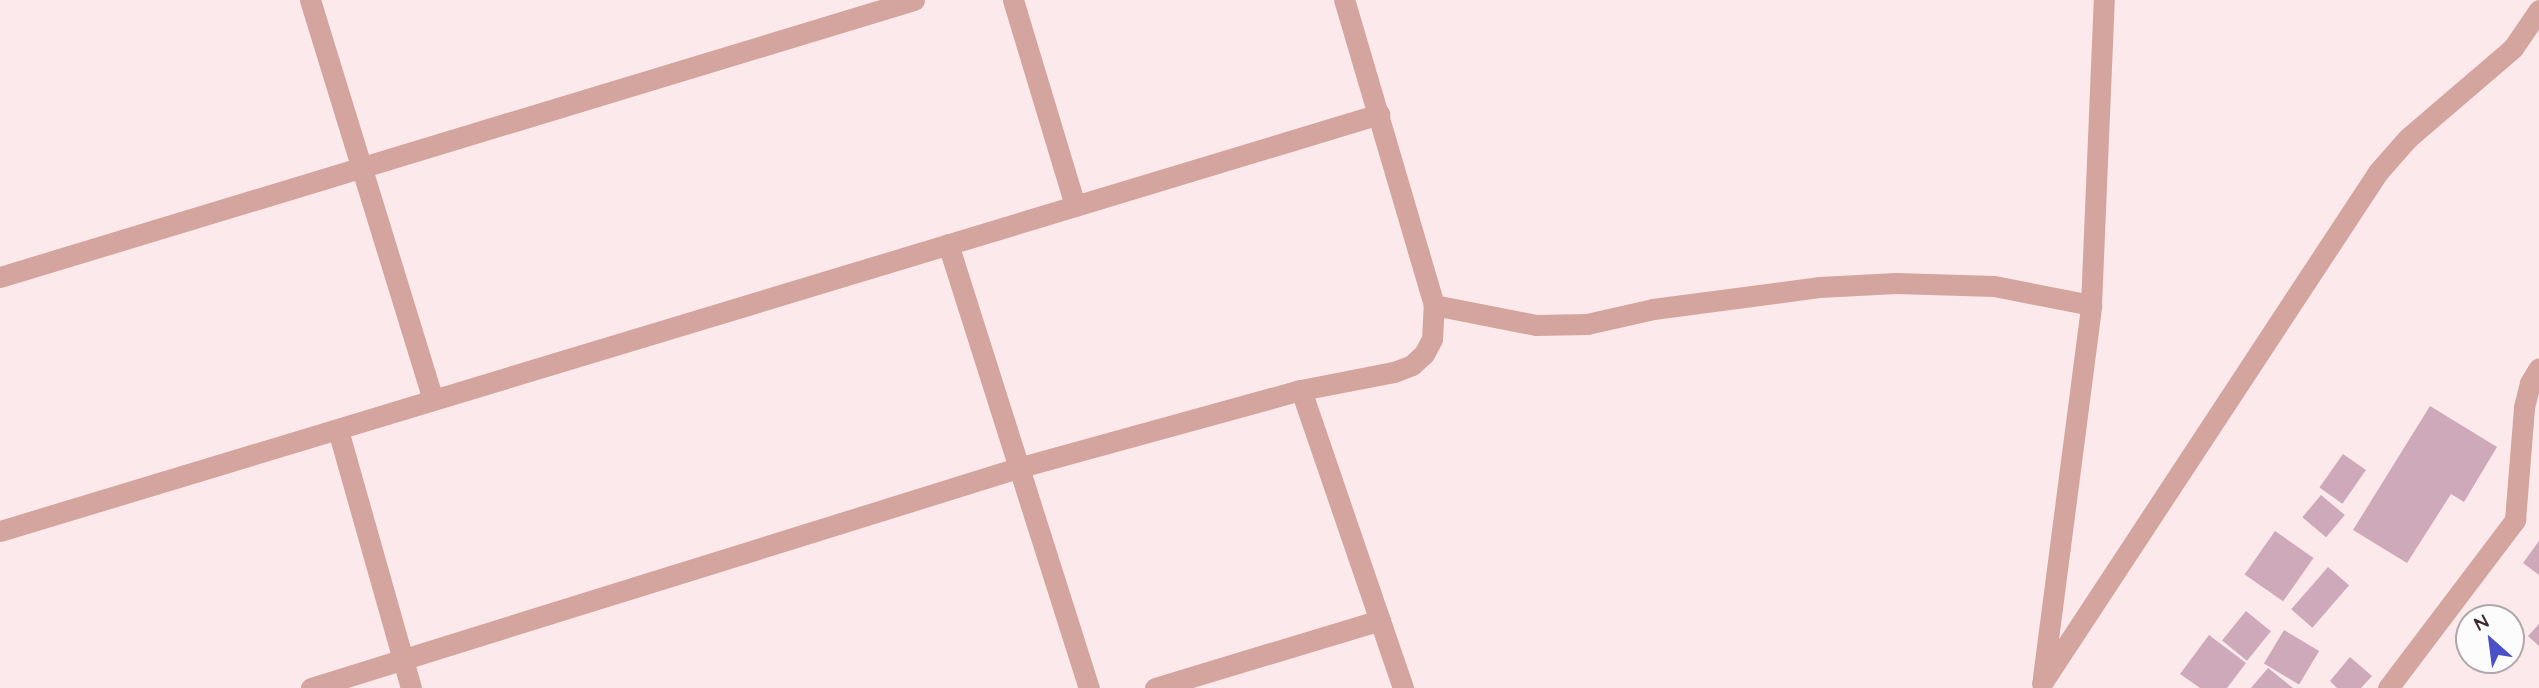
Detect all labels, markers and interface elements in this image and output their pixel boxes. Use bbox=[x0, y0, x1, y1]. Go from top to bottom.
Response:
north arrow bbox=[2455, 604, 2525, 674]
text: N bbox=[2469, 608, 2493, 636]

